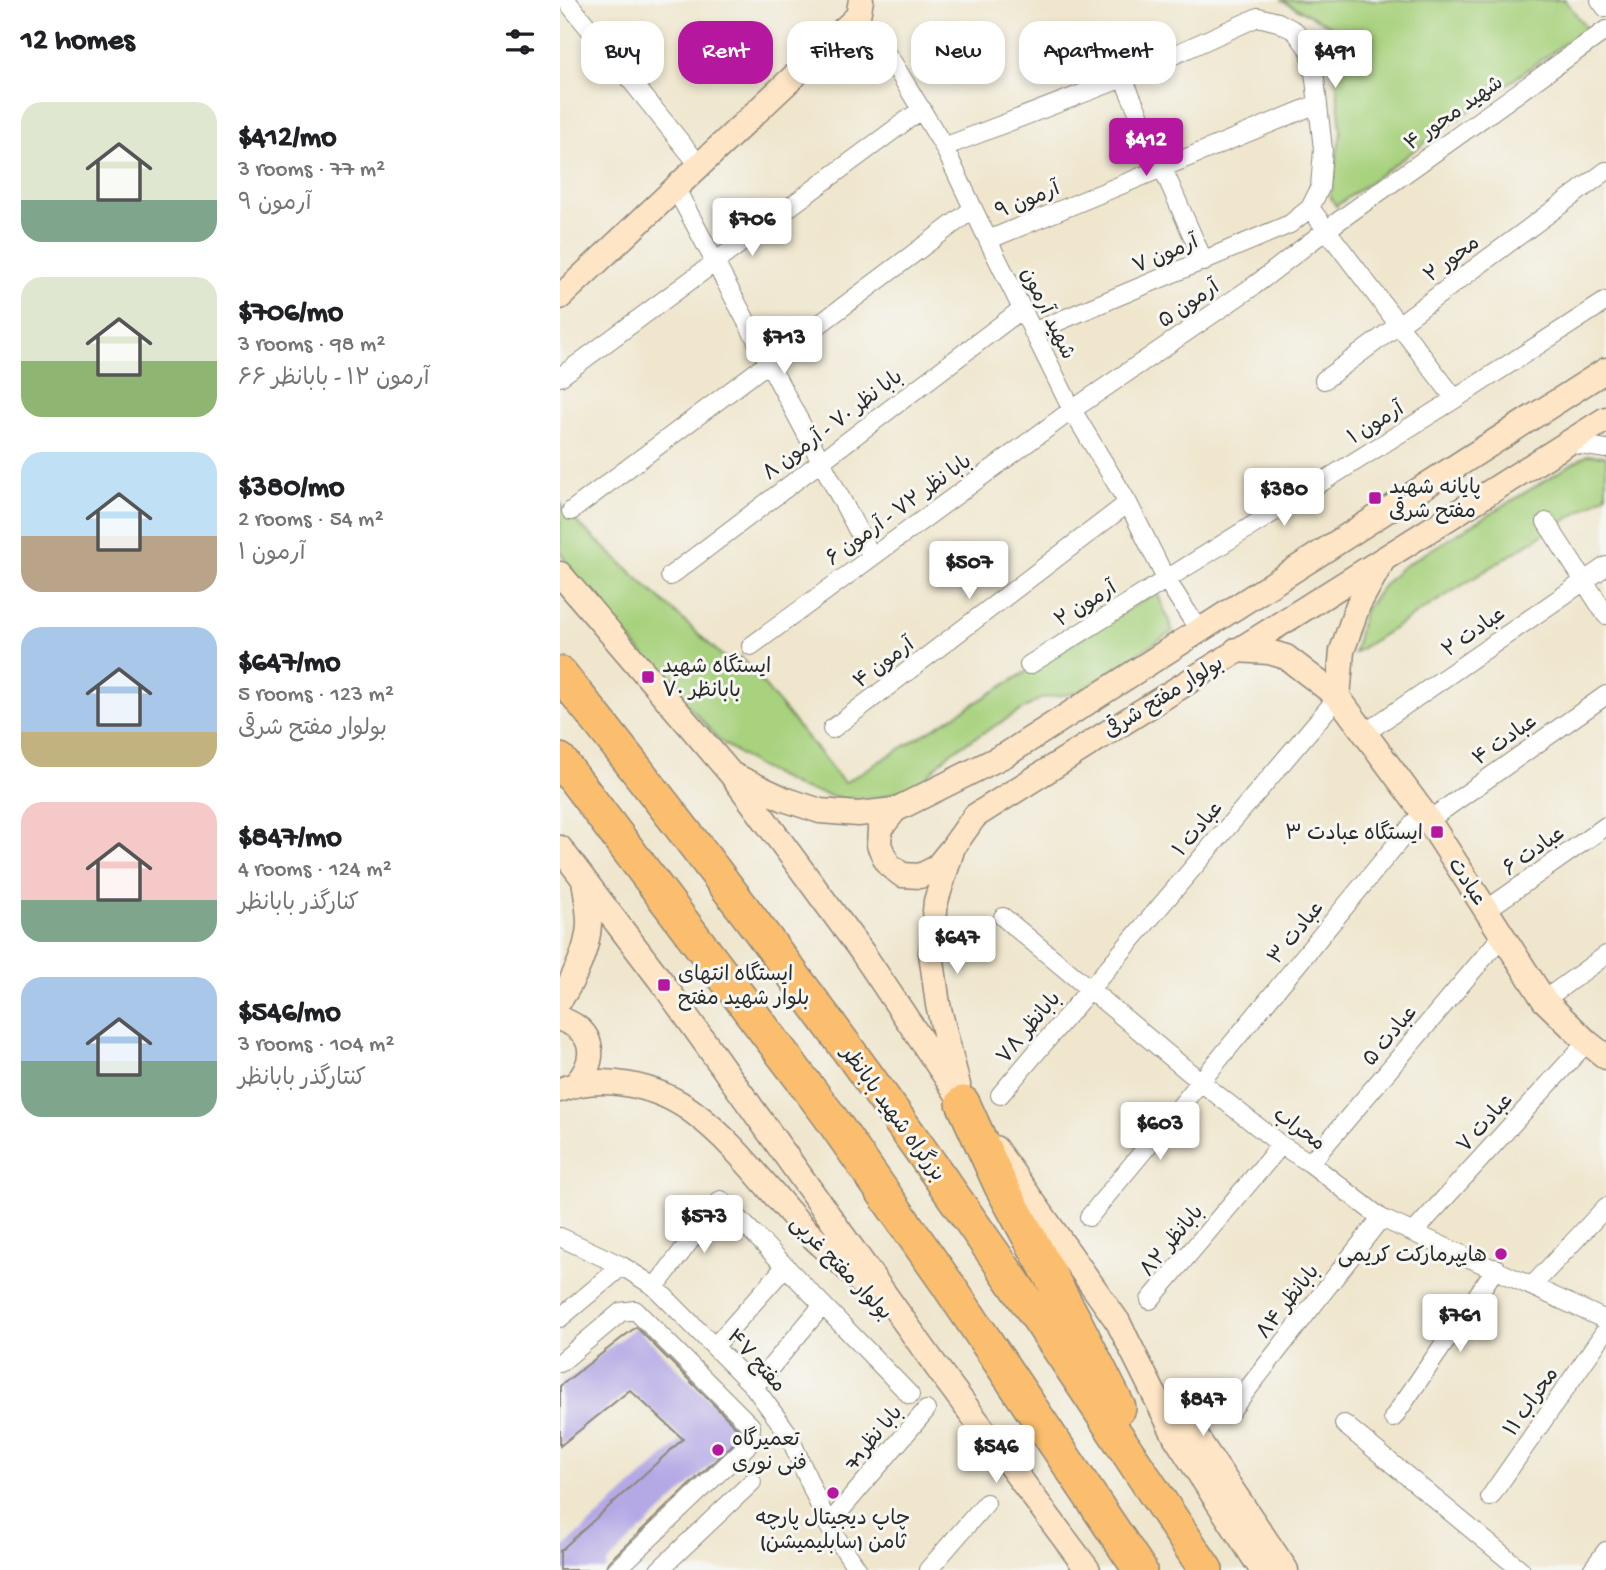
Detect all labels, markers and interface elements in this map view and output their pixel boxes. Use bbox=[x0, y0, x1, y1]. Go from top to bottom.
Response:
chip: Buy bbox=[581, 21, 664, 84]
chip: Rent bbox=[678, 21, 773, 84]
chip: Filters bbox=[787, 21, 897, 84]
chip: New bbox=[911, 21, 1005, 84]
chip: Apartment bbox=[1019, 21, 1176, 84]
icon: filters bbox=[501, 23, 539, 61]
text: 12 homes bbox=[21, 25, 134, 60]
pin: $491 bbox=[1294, 31, 1376, 90]
text: $491 bbox=[1314, 39, 1356, 66]
street label: شهید محور ۴ bbox=[1401, 72, 1509, 158]
pin: $412 bbox=[1105, 118, 1187, 178]
text: $412/mo bbox=[238, 122, 337, 157]
text: $412 bbox=[1125, 127, 1167, 154]
icon: home bbox=[77, 130, 161, 214]
text: 3 rooms · 77 m² bbox=[238, 157, 385, 184]
street label: آرمون ۹ bbox=[992, 176, 1065, 226]
text: آرمون ۹ bbox=[238, 191, 311, 218]
pin: $706 bbox=[711, 198, 793, 258]
text: $706 bbox=[728, 207, 776, 234]
street label: آرمون ۷ bbox=[1129, 229, 1204, 281]
street label: محور ۲ bbox=[1420, 232, 1486, 290]
street label: شهید آرمون bbox=[1013, 264, 1081, 365]
street label: آرمون ۵ bbox=[1153, 274, 1226, 335]
text: $706/mo bbox=[238, 297, 343, 332]
icon: home bbox=[77, 305, 161, 389]
pin: $713 bbox=[743, 316, 825, 376]
text: $713 bbox=[762, 325, 806, 352]
text: 3 rooms · 98 m² bbox=[238, 332, 385, 359]
street label: بابا نظر ۷۰ - آرمون ۸ bbox=[758, 364, 909, 488]
text: آرمون ۱۲ - بابانظر ۶۶ bbox=[238, 366, 429, 393]
street label: آرمون ۱ bbox=[1343, 396, 1410, 452]
street label: بابا نظر ۷۲ - آرمون ۶ bbox=[821, 449, 978, 573]
pin: $380 bbox=[1243, 468, 1325, 528]
text: $380/mo bbox=[238, 472, 345, 507]
text: $380 bbox=[1260, 477, 1308, 504]
place label: پایانه شهید مفتح شرقی bbox=[1389, 477, 1481, 526]
icon: home bbox=[77, 480, 161, 564]
marker: پایانه شهید مفتح شرقی bbox=[1367, 490, 1383, 506]
text: 2 rooms · 54 m² bbox=[238, 507, 384, 534]
text: آرمون ۱ bbox=[238, 541, 305, 568]
pin: $507 bbox=[928, 542, 1010, 601]
text: $507 bbox=[945, 550, 993, 577]
street label: آرمون ۲ bbox=[1050, 575, 1123, 635]
street label: عبادت ۲ bbox=[1439, 603, 1511, 665]
street label: آرمون ۴ bbox=[849, 632, 921, 696]
text: $647/mo bbox=[238, 647, 341, 682]
street label: بولوار مفتح شرقی bbox=[1098, 649, 1229, 746]
place label: ایستگاه شهید بابانظر ۷۰ bbox=[662, 653, 771, 705]
icon: home bbox=[77, 655, 161, 739]
marker: ایستگاه شهید بابانظر ۷۰ bbox=[640, 669, 656, 685]
text: 5 rooms · 123 m² bbox=[238, 682, 394, 709]
street label: عبادت ۴ bbox=[1469, 711, 1543, 773]
text: بولوار مفتح شرقی bbox=[238, 716, 387, 743]
street label: عبادت ۱ bbox=[1169, 797, 1230, 863]
place label: ایستگاه عبادت ۳ bbox=[1285, 820, 1423, 848]
text: $847/mo bbox=[238, 822, 342, 857]
street label: عبادت ۶ bbox=[1499, 823, 1571, 883]
marker: ایستگاه عبادت ۳ bbox=[1429, 824, 1445, 840]
icon: home bbox=[77, 830, 161, 914]
street label: عبادت bbox=[1440, 854, 1490, 912]
text: 4 rooms · 124 m² bbox=[238, 857, 392, 884]
text: کنارگذر بابانظر bbox=[238, 891, 359, 918]
street label: عبادت ۳ bbox=[1265, 897, 1331, 971]
pin: $647 bbox=[916, 916, 998, 976]
text: $647 bbox=[935, 925, 979, 952]
place label: ایستگاه انتهای بلوار شهید مفتح bbox=[678, 961, 809, 1013]
marker: ایستگاه انتهای بلوار شهید مفتح bbox=[656, 977, 672, 993]
street label: بابانظر ۷۸ bbox=[993, 988, 1068, 1070]
text: $546/mo bbox=[238, 997, 341, 1032]
street label: عبادت ۵ bbox=[1359, 1002, 1424, 1073]
icon: home bbox=[77, 1005, 161, 1089]
text: 3 rooms · 104 m² bbox=[238, 1032, 394, 1059]
street label: بزرگراه شهید بابانظر bbox=[833, 1039, 951, 1188]
text: کنتارگذر بابانظر bbox=[238, 1066, 366, 1093]
street label: عبادت ۷ bbox=[1453, 1089, 1520, 1159]
pin: $603 bbox=[1119, 1102, 1201, 1162]
street label: محراب bbox=[1267, 1104, 1329, 1158]
text: $603 bbox=[1137, 1111, 1184, 1138]
pin: $573 bbox=[663, 1196, 745, 1255]
street label: بابانظر ۸۲ bbox=[1136, 1201, 1211, 1283]
text: $573 bbox=[681, 1204, 727, 1231]
street label: بولوار مفتح غربی bbox=[783, 1212, 896, 1327]
place label: هایپرمارکت کریمی bbox=[1338, 1245, 1487, 1270]
marker: هایپرمارکت کریمی bbox=[1493, 1246, 1509, 1262]
street label: بابانظر ۸۴ bbox=[1253, 1261, 1327, 1345]
pin: $761 bbox=[1419, 1294, 1501, 1354]
text: $761 bbox=[1438, 1303, 1482, 1330]
street label: مفتح ۴۷ bbox=[720, 1326, 789, 1399]
street label: محراب ۱۱ bbox=[1500, 1364, 1566, 1442]
pin: $847 bbox=[1162, 1378, 1244, 1438]
text: $847 bbox=[1180, 1387, 1226, 1414]
street label: بابا نظر71 bbox=[841, 1402, 910, 1477]
place label: تعمیرگاه فنی نوری bbox=[732, 1426, 807, 1478]
pin: $546 bbox=[955, 1426, 1037, 1485]
text: $546 bbox=[974, 1434, 1018, 1461]
marker: تعمیرگاه فنی نوری bbox=[710, 1442, 726, 1458]
marker: چاپ دیجیتال پارچه ثامن (سابلیمیشن) bbox=[825, 1485, 841, 1501]
place label: چاپ دیجیتال پارچه ثامن (سابلیمیشن) bbox=[756, 1508, 910, 1557]

